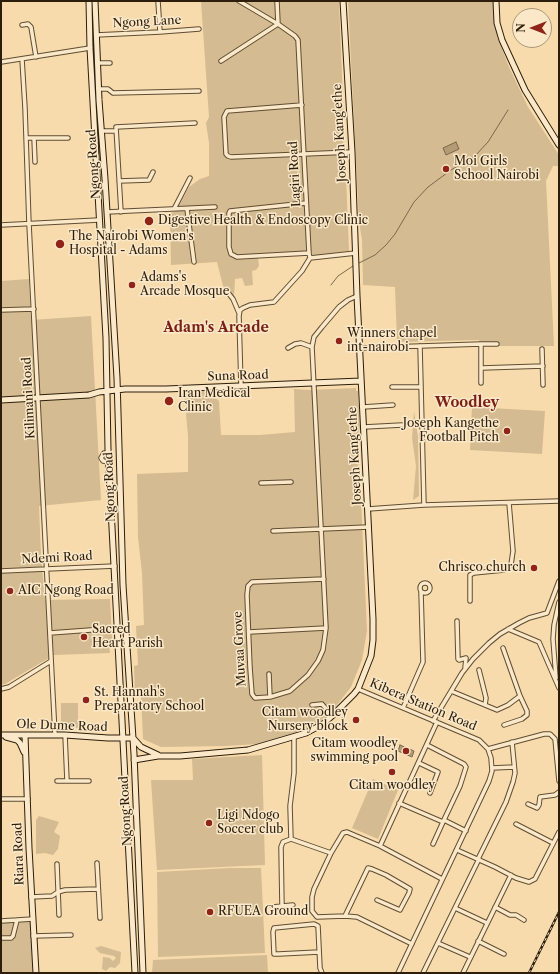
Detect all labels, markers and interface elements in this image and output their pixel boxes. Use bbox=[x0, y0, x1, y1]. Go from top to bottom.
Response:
north arrow bbox=[512, 8, 552, 48]
street label: Ngong Lane bbox=[112, 13, 182, 31]
text: N bbox=[514, 23, 528, 33]
street label: Joseph Kang'ethe bbox=[330, 83, 350, 183]
street label: Ngong Road bbox=[84, 129, 104, 199]
street label: Lagiri Road bbox=[286, 141, 304, 207]
place label: Moi Girls School Nairobi bbox=[454, 155, 539, 183]
marker: Moi Girls School Nairobi bbox=[441, 164, 451, 174]
place label: Digestive Health & Endoscopy Clinic bbox=[158, 214, 368, 228]
marker: Digestive Health & Endoscopy Clinic bbox=[143, 215, 155, 227]
place label: The Nairobi Women's Hospital - Adams bbox=[69, 230, 194, 258]
marker: The Nairobi Women's Hospital - Adams bbox=[54, 238, 66, 250]
place label: Adams's Arcade Mosque bbox=[140, 271, 229, 299]
marker: Adams's Arcade Mosque bbox=[127, 280, 137, 290]
district label: Adam's Arcade bbox=[163, 320, 269, 336]
place label: Winners chapel int-nairobi bbox=[347, 327, 437, 355]
marker: Winners chapel int-nairobi bbox=[334, 336, 344, 346]
street label: Kilimani Road bbox=[20, 357, 38, 439]
street label: Suna Road bbox=[207, 368, 269, 384]
place label: Iran Medical Clinic bbox=[178, 387, 250, 415]
marker: Iran Medical Clinic bbox=[163, 395, 175, 407]
district label: Woodley bbox=[435, 395, 499, 411]
street label: Joseph Kang'ethe bbox=[345, 406, 365, 506]
place label: Joseph Kangethe Football Pitch bbox=[403, 417, 499, 445]
marker: Joseph Kangethe Football Pitch bbox=[502, 426, 512, 436]
street label: Ngong Road bbox=[102, 452, 118, 522]
street label: Ndemi Road bbox=[21, 549, 93, 567]
place label: Chrisco church bbox=[439, 561, 526, 575]
marker: Chrisco church bbox=[529, 563, 539, 573]
place label: AIC Ngong Road bbox=[18, 584, 114, 598]
marker: AIC Ngong Road bbox=[5, 586, 15, 596]
street label: Muvaa Grove bbox=[231, 611, 249, 687]
place label: Sacred Heart Parish bbox=[92, 623, 163, 651]
marker: Sacred Heart Parish bbox=[79, 632, 89, 642]
street label: Kibera Station Road bbox=[367, 676, 479, 734]
place label: St. Hannah's Preparatory School bbox=[94, 686, 204, 714]
marker: St. Hannah's Preparatory School bbox=[81, 695, 91, 705]
place label: Citam woodley Nursery block bbox=[262, 706, 348, 734]
marker: Citam woodley Nursery block bbox=[351, 715, 361, 725]
street label: Ole Dume Road bbox=[16, 717, 108, 735]
place label: Citam woodley swimming pool bbox=[311, 737, 398, 765]
marker: Citam woodley swimming pool bbox=[401, 746, 411, 756]
marker: Citam woodley bbox=[387, 767, 397, 777]
street label: Ngong Road bbox=[117, 776, 135, 846]
place label: Citam woodley bbox=[349, 779, 435, 793]
place label: Ligi Ndogo Soccer club bbox=[217, 809, 284, 837]
marker: Ligi Ndogo Soccer club bbox=[204, 818, 214, 828]
street label: Riara Road bbox=[11, 822, 27, 886]
place label: RFUEA Ground bbox=[218, 905, 308, 919]
marker: RFUEA Ground bbox=[205, 907, 215, 917]

